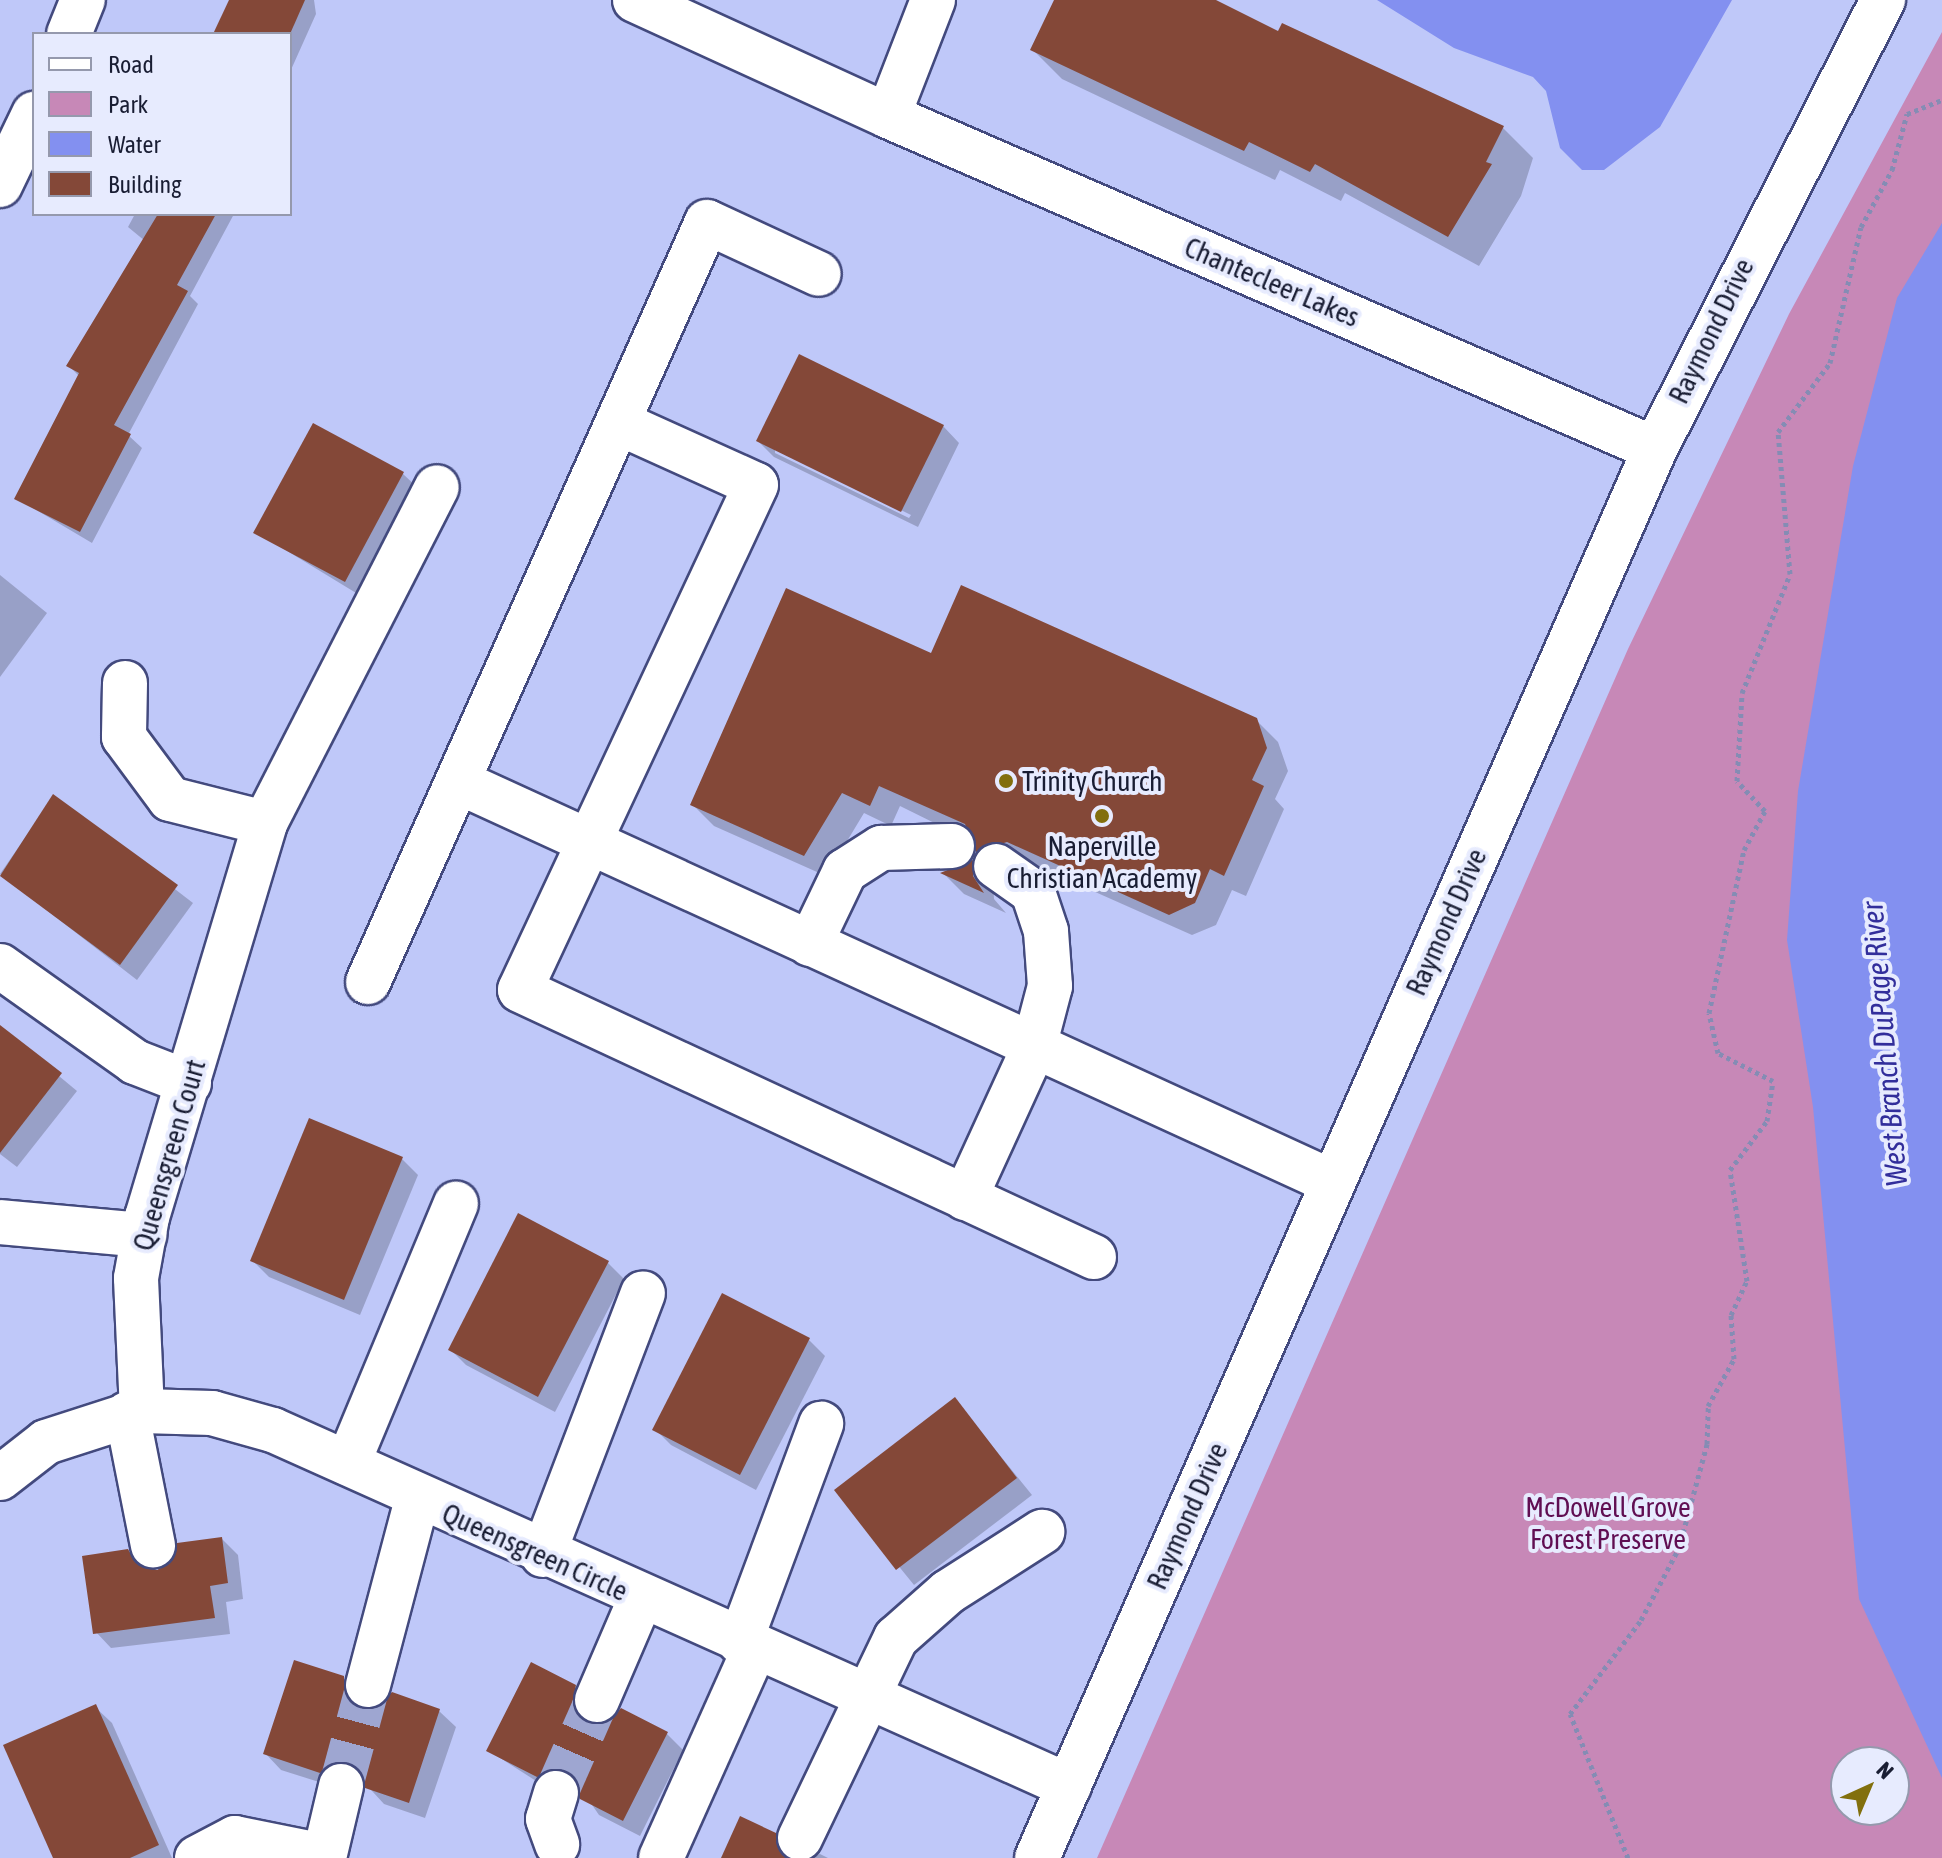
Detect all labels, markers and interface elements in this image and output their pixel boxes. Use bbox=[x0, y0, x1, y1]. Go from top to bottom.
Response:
legend bbox=[32, 32, 292, 216]
text: Road bbox=[108, 51, 154, 78]
text: Park bbox=[108, 91, 148, 118]
text: Water bbox=[108, 131, 161, 158]
text: Building bbox=[108, 171, 181, 198]
street label: Chantecleer Lakes bbox=[1180, 230, 1364, 334]
street label: Raymond Drive bbox=[1662, 253, 1760, 409]
place label: Trinity Church bbox=[1022, 764, 1163, 798]
marker: Trinity Church bbox=[997, 772, 1015, 790]
marker: Naperville Christian Academy bbox=[1093, 807, 1111, 825]
place label: Naperville Christian Academy bbox=[1007, 829, 1197, 895]
street label: Raymond Drive bbox=[1399, 843, 1493, 1001]
water label: West Branch DuPage River bbox=[1854, 900, 1914, 1188]
street label: Queensgreen Court bbox=[126, 1056, 212, 1254]
street label: Raymond Drive bbox=[1140, 1437, 1234, 1595]
park label: McDowell Grove Forest Preserve bbox=[1525, 1490, 1691, 1556]
street label: Queensgreen Circle bbox=[437, 1496, 633, 1608]
north arrow bbox=[1830, 1746, 1910, 1826]
text: N bbox=[1872, 1756, 1899, 1784]

